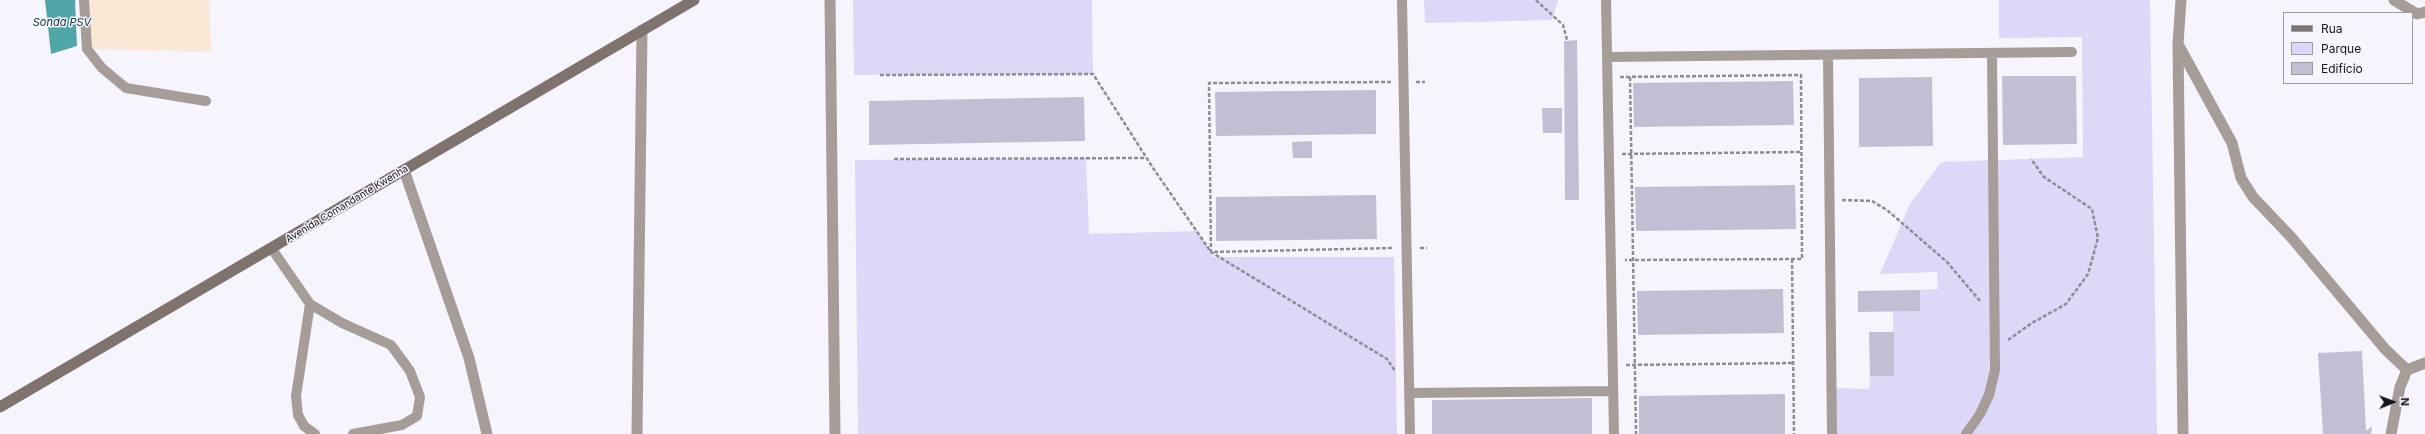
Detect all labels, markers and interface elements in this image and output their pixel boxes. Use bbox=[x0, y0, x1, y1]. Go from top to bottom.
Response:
legend bbox=[2283, 12, 2413, 84]
water label: Sonda PSV bbox=[33, 16, 91, 30]
text: Rua bbox=[2321, 21, 2343, 36]
text: Parque bbox=[2321, 41, 2361, 56]
text: Edifício bbox=[2321, 61, 2363, 76]
street label: Avenida Comandante Kwenha bbox=[284, 163, 410, 245]
north arrow bbox=[2373, 382, 2413, 422]
text: N bbox=[2398, 397, 2412, 406]

